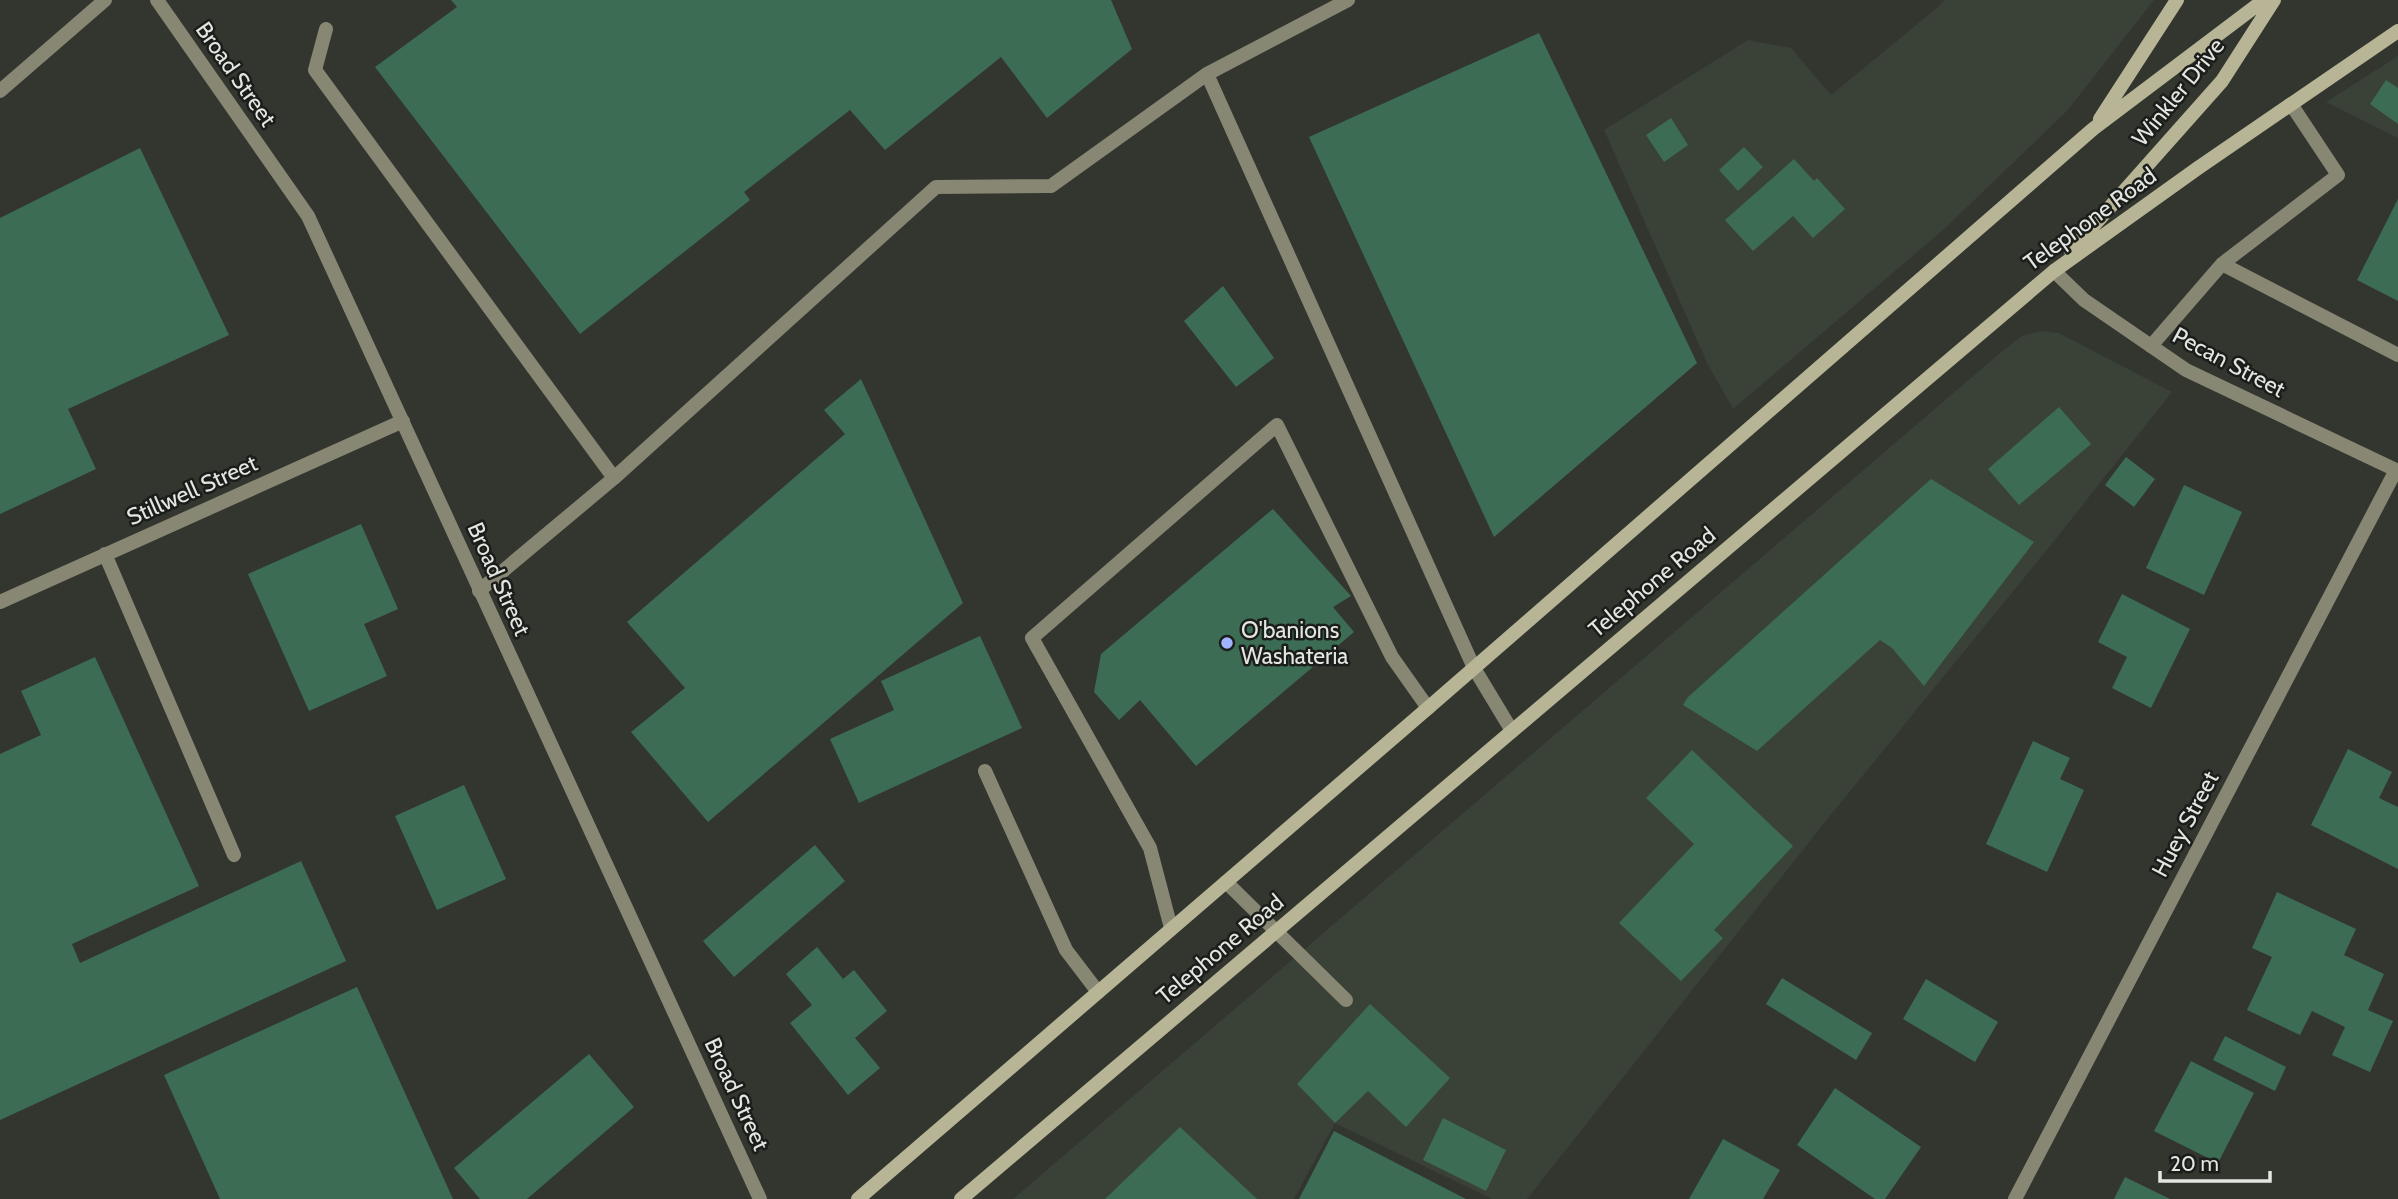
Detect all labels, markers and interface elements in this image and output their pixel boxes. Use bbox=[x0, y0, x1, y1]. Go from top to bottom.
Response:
street label: Broad Street bbox=[190, 16, 282, 132]
street label: Winkler Drive bbox=[2126, 32, 2230, 152]
street label: Telephone Road bbox=[2018, 162, 2162, 276]
street label: Pecan Street bbox=[2168, 321, 2290, 403]
street label: Stillwell Street bbox=[122, 449, 262, 531]
street label: Broad Street bbox=[462, 518, 537, 640]
street label: Telephone Road bbox=[1583, 521, 1721, 643]
place label: O'banions Washateria bbox=[1241, 616, 1348, 670]
marker: O'banions Washateria bbox=[1219, 635, 1235, 651]
street label: Huey Street bbox=[2146, 766, 2225, 882]
street label: Telephone Road bbox=[1151, 888, 1289, 1010]
street label: Broad Street bbox=[699, 1033, 775, 1155]
scale bar bbox=[2160, 1140, 2270, 1184]
text: 20 m bbox=[2170, 1151, 2219, 1176]

